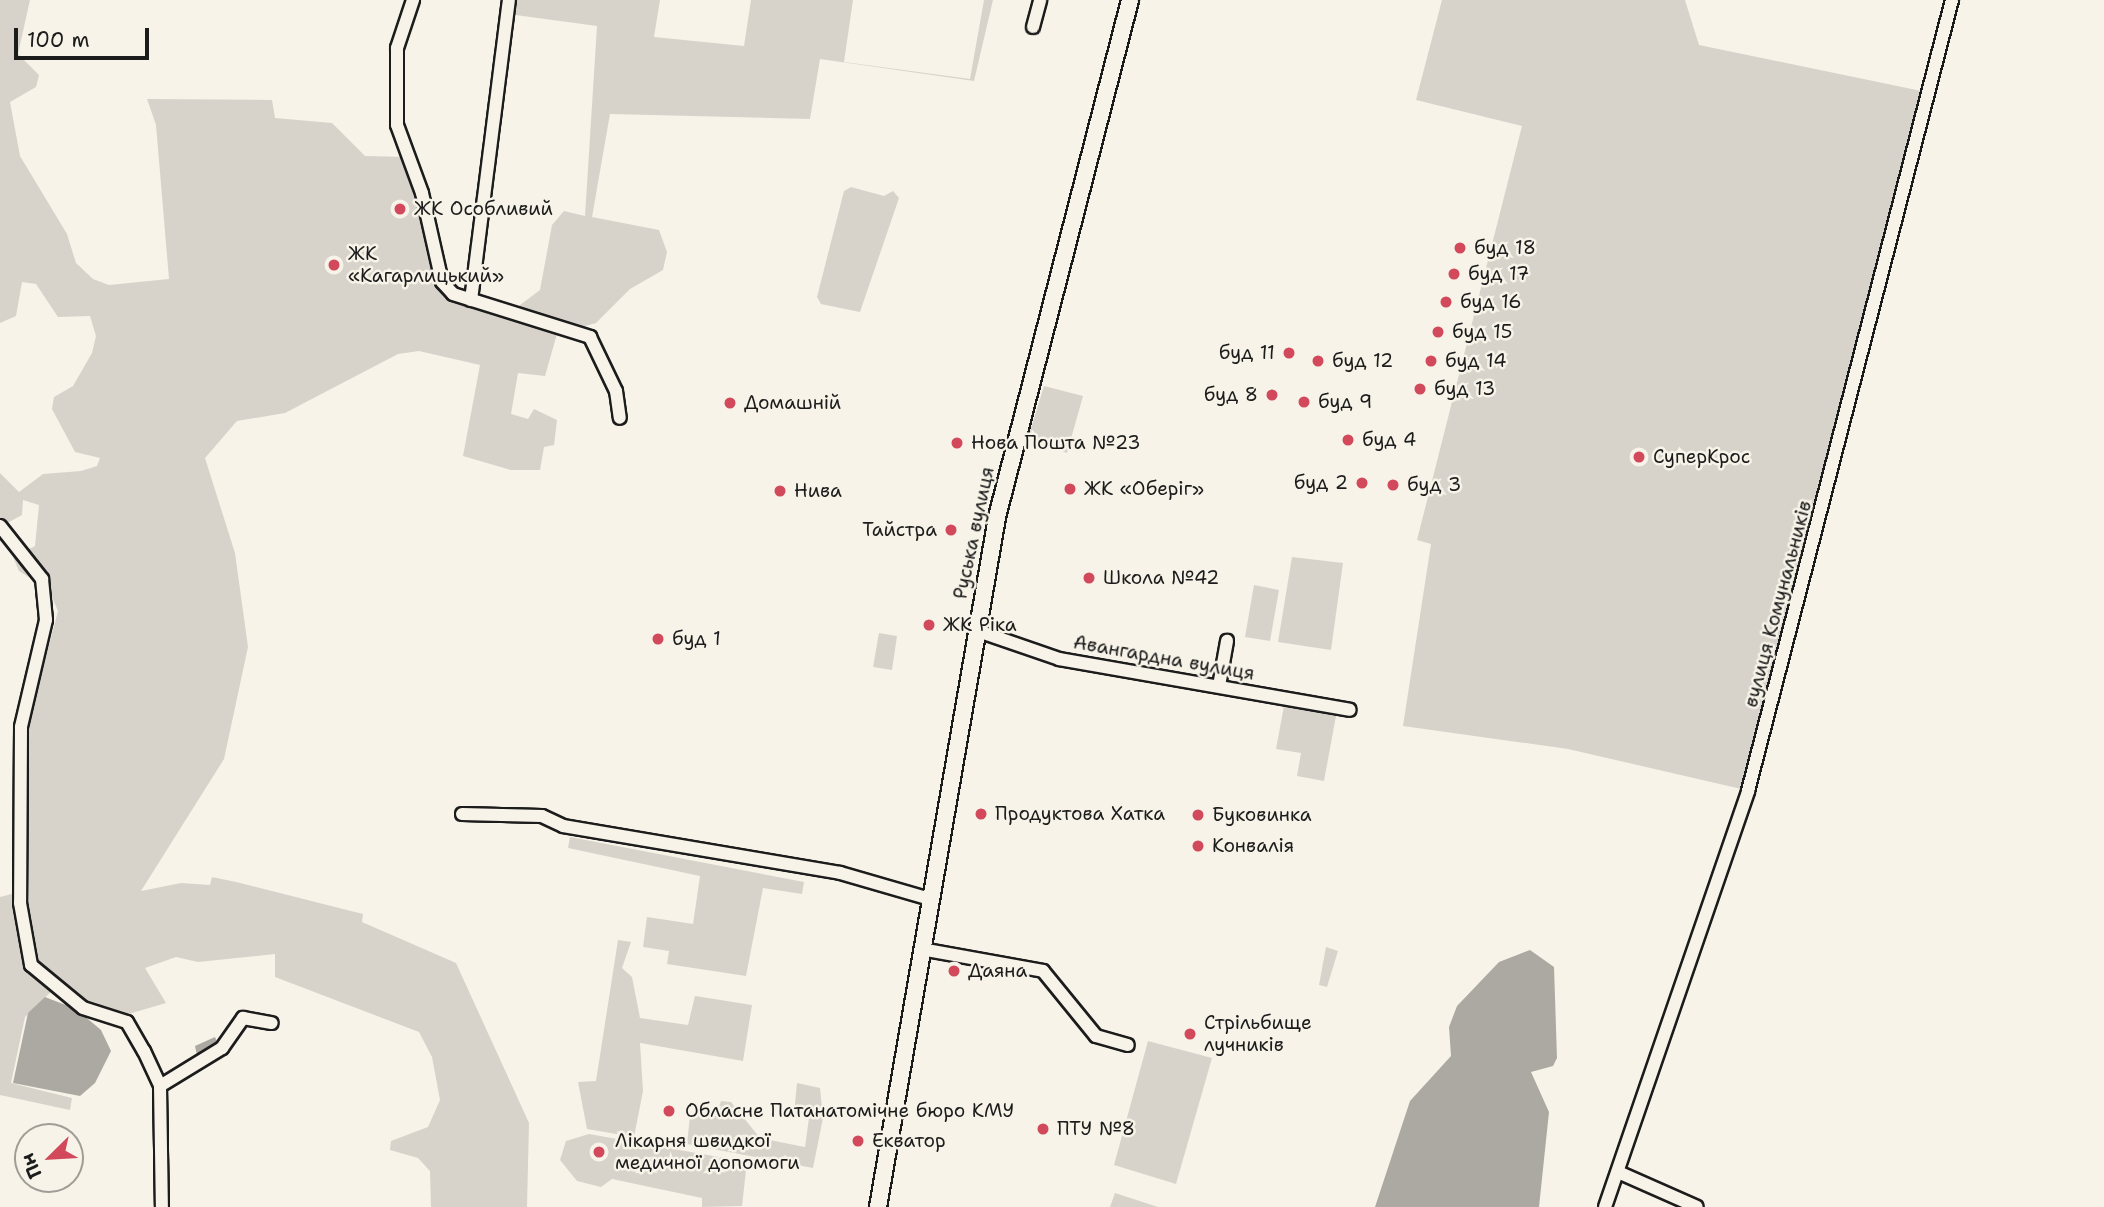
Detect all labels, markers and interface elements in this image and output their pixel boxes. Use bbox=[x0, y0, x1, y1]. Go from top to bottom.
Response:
scale bar bbox=[18, 14, 152, 58]
text: 100 m bbox=[27, 26, 90, 54]
place label: ЖК Особливий bbox=[414, 198, 553, 220]
marker: ЖК Особливий bbox=[392, 201, 408, 217]
place label: буд 18 bbox=[1474, 237, 1536, 259]
marker: буд 18 bbox=[1452, 240, 1468, 256]
place label: ЖК «Кагарлицький» bbox=[348, 243, 504, 287]
marker: ЖК «Кагарлицький» bbox=[326, 257, 342, 273]
place label: буд 17 bbox=[1468, 263, 1529, 285]
marker: буд 17 bbox=[1446, 266, 1462, 282]
place label: буд 16 bbox=[1460, 291, 1522, 313]
marker: буд 16 bbox=[1438, 294, 1454, 310]
place label: буд 15 bbox=[1452, 321, 1512, 343]
marker: буд 15 bbox=[1430, 324, 1446, 340]
place label: буд 11 bbox=[1219, 342, 1275, 364]
marker: буд 11 bbox=[1281, 345, 1297, 361]
place label: буд 12 bbox=[1332, 350, 1393, 372]
place label: буд 14 bbox=[1445, 350, 1506, 372]
marker: буд 12 bbox=[1310, 353, 1326, 369]
marker: буд 14 bbox=[1423, 353, 1439, 369]
place label: буд 13 bbox=[1434, 378, 1495, 400]
marker: буд 13 bbox=[1412, 381, 1428, 397]
place label: буд 8 bbox=[1204, 384, 1258, 406]
marker: буд 8 bbox=[1264, 387, 1280, 403]
place label: буд 9 bbox=[1318, 391, 1372, 413]
place label: Домашній bbox=[744, 392, 841, 414]
marker: буд 9 bbox=[1296, 394, 1312, 410]
marker: Домашній bbox=[722, 395, 738, 411]
place label: буд 4 bbox=[1362, 429, 1416, 451]
place label: Нова Пошта №23 bbox=[971, 432, 1141, 454]
marker: буд 4 bbox=[1340, 432, 1356, 448]
marker: Нова Пошта №23 bbox=[949, 435, 965, 451]
place label: СуперКрос bbox=[1653, 446, 1750, 468]
marker: СуперКрос bbox=[1631, 449, 1647, 465]
street label: Руська вулиця bbox=[949, 465, 999, 601]
place label: буд 2 bbox=[1294, 472, 1348, 494]
place label: буд 3 bbox=[1407, 474, 1461, 496]
marker: буд 2 bbox=[1354, 475, 1370, 491]
marker: буд 3 bbox=[1385, 477, 1401, 493]
place label: ЖК «Оберіг» bbox=[1084, 478, 1204, 500]
place label: Нива bbox=[794, 480, 842, 502]
marker: ЖК «Оберіг» bbox=[1062, 481, 1078, 497]
marker: Нива bbox=[772, 483, 788, 499]
street label: вулиця Комунальників bbox=[1739, 498, 1817, 710]
place label: Тайстра bbox=[862, 519, 937, 541]
marker: Тайстра bbox=[943, 522, 959, 538]
place label: Школа №42 bbox=[1103, 567, 1219, 589]
marker: Школа №42 bbox=[1081, 570, 1097, 586]
place label: ЖК Ріка bbox=[943, 614, 1017, 636]
marker: ЖК Ріка bbox=[921, 617, 937, 633]
place label: буд 1 bbox=[672, 628, 721, 650]
marker: буд 1 bbox=[650, 631, 666, 647]
street label: Авангардна вулиця bbox=[1072, 631, 1256, 685]
place label: Продуктова Хатка bbox=[995, 803, 1165, 825]
place label: Буковинка bbox=[1212, 804, 1312, 826]
marker: Продуктова Хатка bbox=[973, 806, 989, 822]
marker: Буковинка bbox=[1190, 807, 1206, 823]
place label: Конвалія bbox=[1212, 835, 1294, 857]
marker: Конвалія bbox=[1190, 838, 1206, 854]
place label: Даяна bbox=[968, 960, 1027, 982]
marker: Даяна bbox=[946, 963, 962, 979]
place label: Стрільбище лучників bbox=[1204, 1012, 1312, 1056]
marker: Стрільбище лучників bbox=[1182, 1026, 1198, 1042]
place label: Обласне Патанатомічне бюро КМУ bbox=[685, 1100, 1014, 1122]
marker: Обласне Патанатомічне бюро КМУ bbox=[659, 1101, 679, 1121]
place label: ПТУ №8 bbox=[1057, 1118, 1135, 1140]
marker: ПТУ №8 bbox=[1035, 1121, 1051, 1137]
north arrow bbox=[14, 1123, 84, 1193]
place label: Лікарня швидкої медичної допомоги bbox=[615, 1130, 800, 1174]
place label: Екватор bbox=[872, 1130, 946, 1152]
marker: Екватор bbox=[850, 1133, 866, 1149]
marker: Лікарня швидкої медичної допомоги bbox=[589, 1142, 609, 1162]
text: Пн bbox=[15, 1149, 48, 1182]

